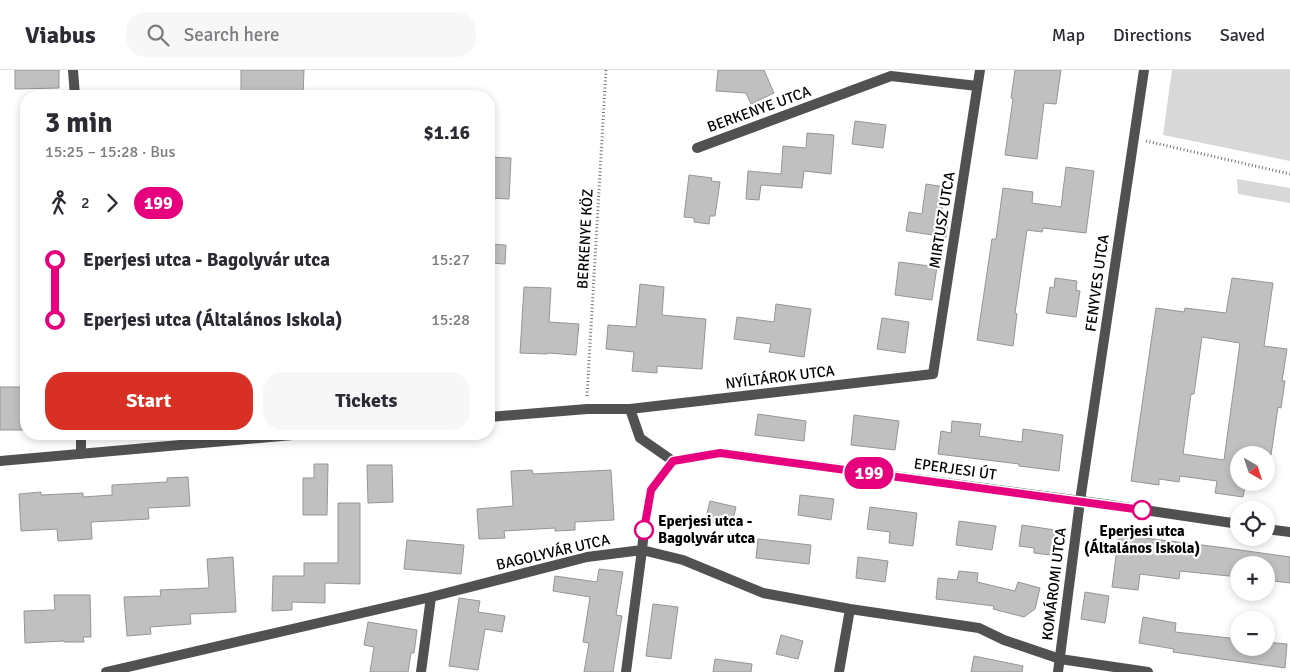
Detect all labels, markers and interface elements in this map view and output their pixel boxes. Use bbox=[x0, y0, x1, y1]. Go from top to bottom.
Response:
search box bbox=[126, 12, 476, 57]
text: Viabus bbox=[25, 20, 96, 50]
icon: search bbox=[144, 21, 172, 49]
text: Search here bbox=[184, 23, 279, 47]
text: Map bbox=[1052, 24, 1085, 46]
text: Directions bbox=[1113, 24, 1192, 46]
text: Saved bbox=[1220, 24, 1265, 46]
street label: BERKENYE UTCA bbox=[705, 82, 813, 136]
text: 3 min bbox=[45, 106, 113, 140]
text: $1.16 bbox=[424, 121, 470, 145]
text: 15:25 – 15:28 · Bus bbox=[45, 142, 176, 162]
street label: MIRTUSZ UTCA bbox=[925, 170, 959, 270]
street label: BERKENYE KÖZ bbox=[573, 188, 597, 290]
icon: walk bbox=[45, 189, 73, 217]
icon: forward bbox=[98, 189, 126, 217]
text: 199 bbox=[144, 192, 173, 214]
text: 2 bbox=[81, 193, 90, 213]
street label: FENYVES UTCA bbox=[1081, 233, 1113, 333]
text: Eperjesi utca - Bagolyvár utca bbox=[83, 248, 330, 272]
text: 15:27 bbox=[431, 250, 470, 270]
text: Eperjesi utca (Általános Iskola) bbox=[83, 308, 342, 332]
text: 15:28 bbox=[431, 310, 470, 330]
street label: NYÍLTÁROK UTCA bbox=[724, 360, 836, 393]
button: Start bbox=[45, 372, 253, 430]
button: Tickets bbox=[263, 372, 470, 430]
north arrow bbox=[1230, 446, 1275, 491]
map controls bbox=[1230, 446, 1275, 656]
street label: EPERJESI ÚT bbox=[913, 453, 998, 484]
line badge: 199 bbox=[840, 457, 898, 489]
text: 199 bbox=[854, 462, 884, 484]
marker: Eperjesi utca (Általános Iskola) bbox=[1132, 500, 1152, 520]
button: locate bbox=[1230, 501, 1275, 546]
place label: Eperjesi utca - Bagolyvár utca bbox=[658, 512, 756, 547]
marker: Eperjesi utca - Bagolyvár utca bbox=[634, 520, 654, 540]
place label: Eperjesi utca (Általános Iskola) bbox=[1084, 522, 1200, 557]
street label: KOMÁROMI UTCA bbox=[1037, 526, 1070, 641]
street label: BAGOLYVÁR UTCA bbox=[494, 529, 612, 574]
button: + bbox=[1230, 556, 1275, 601]
button: − bbox=[1230, 611, 1275, 656]

